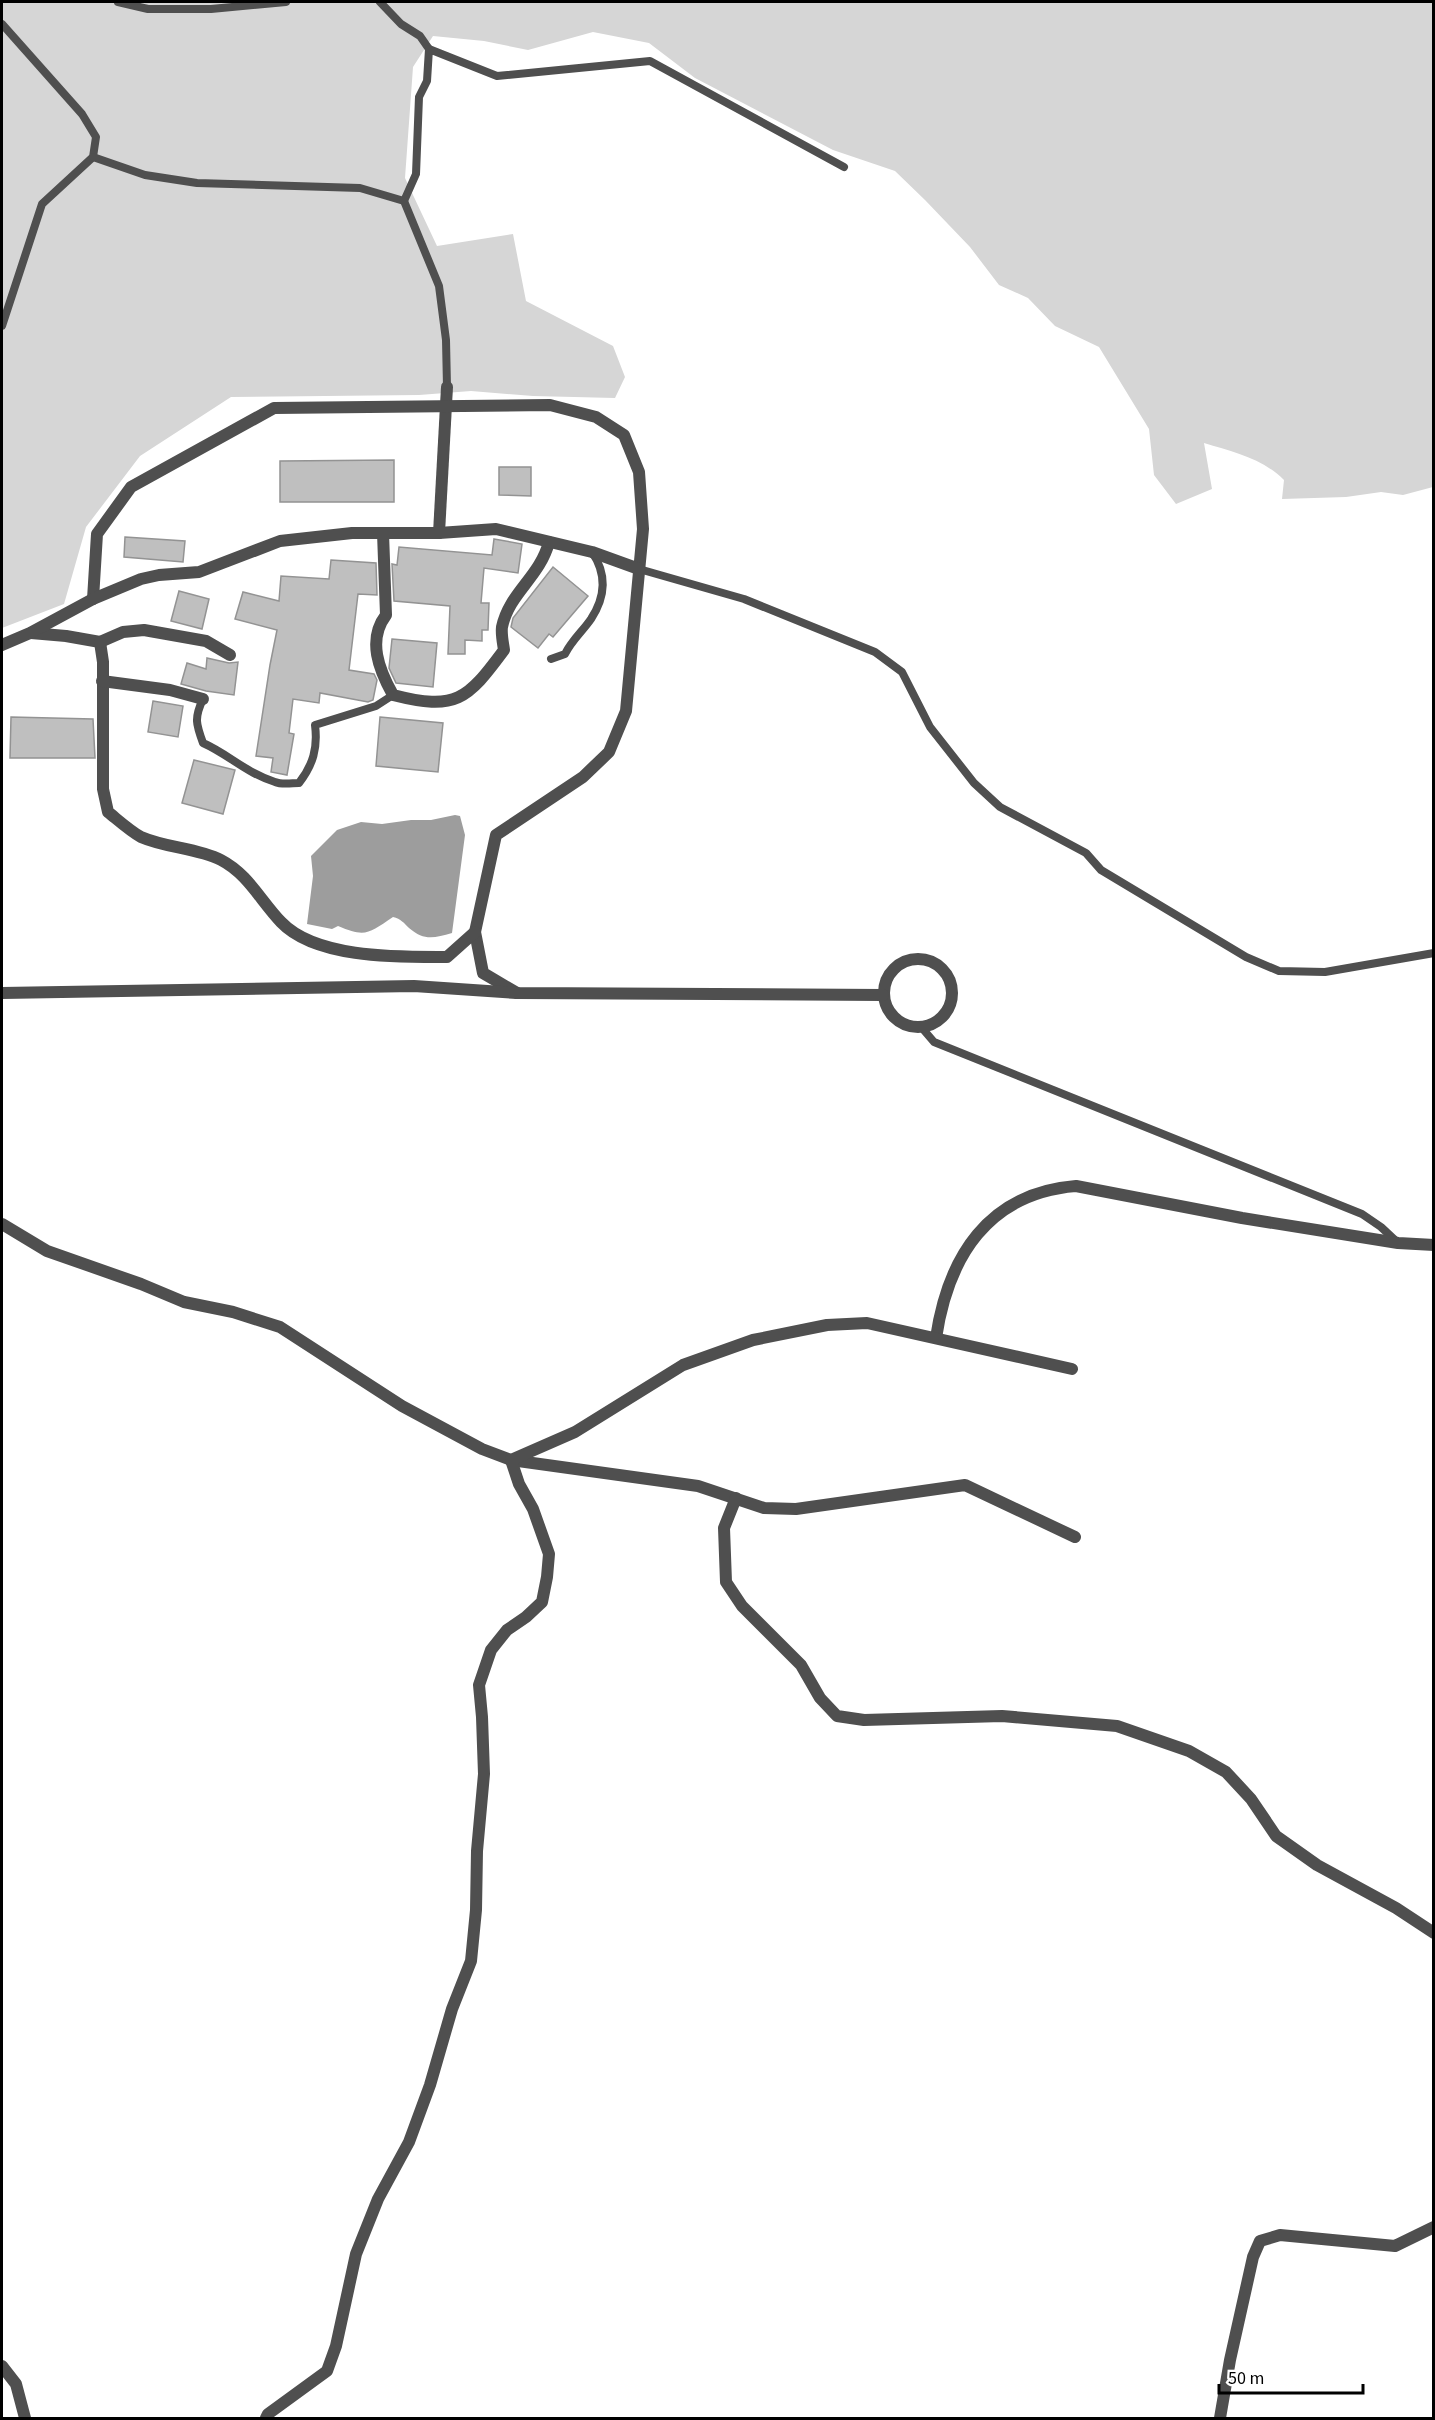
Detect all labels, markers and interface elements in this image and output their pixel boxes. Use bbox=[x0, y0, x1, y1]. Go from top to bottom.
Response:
scale bar bbox=[1219, 2357, 1363, 2395]
text: 50 m bbox=[1228, 2366, 1264, 2391]

